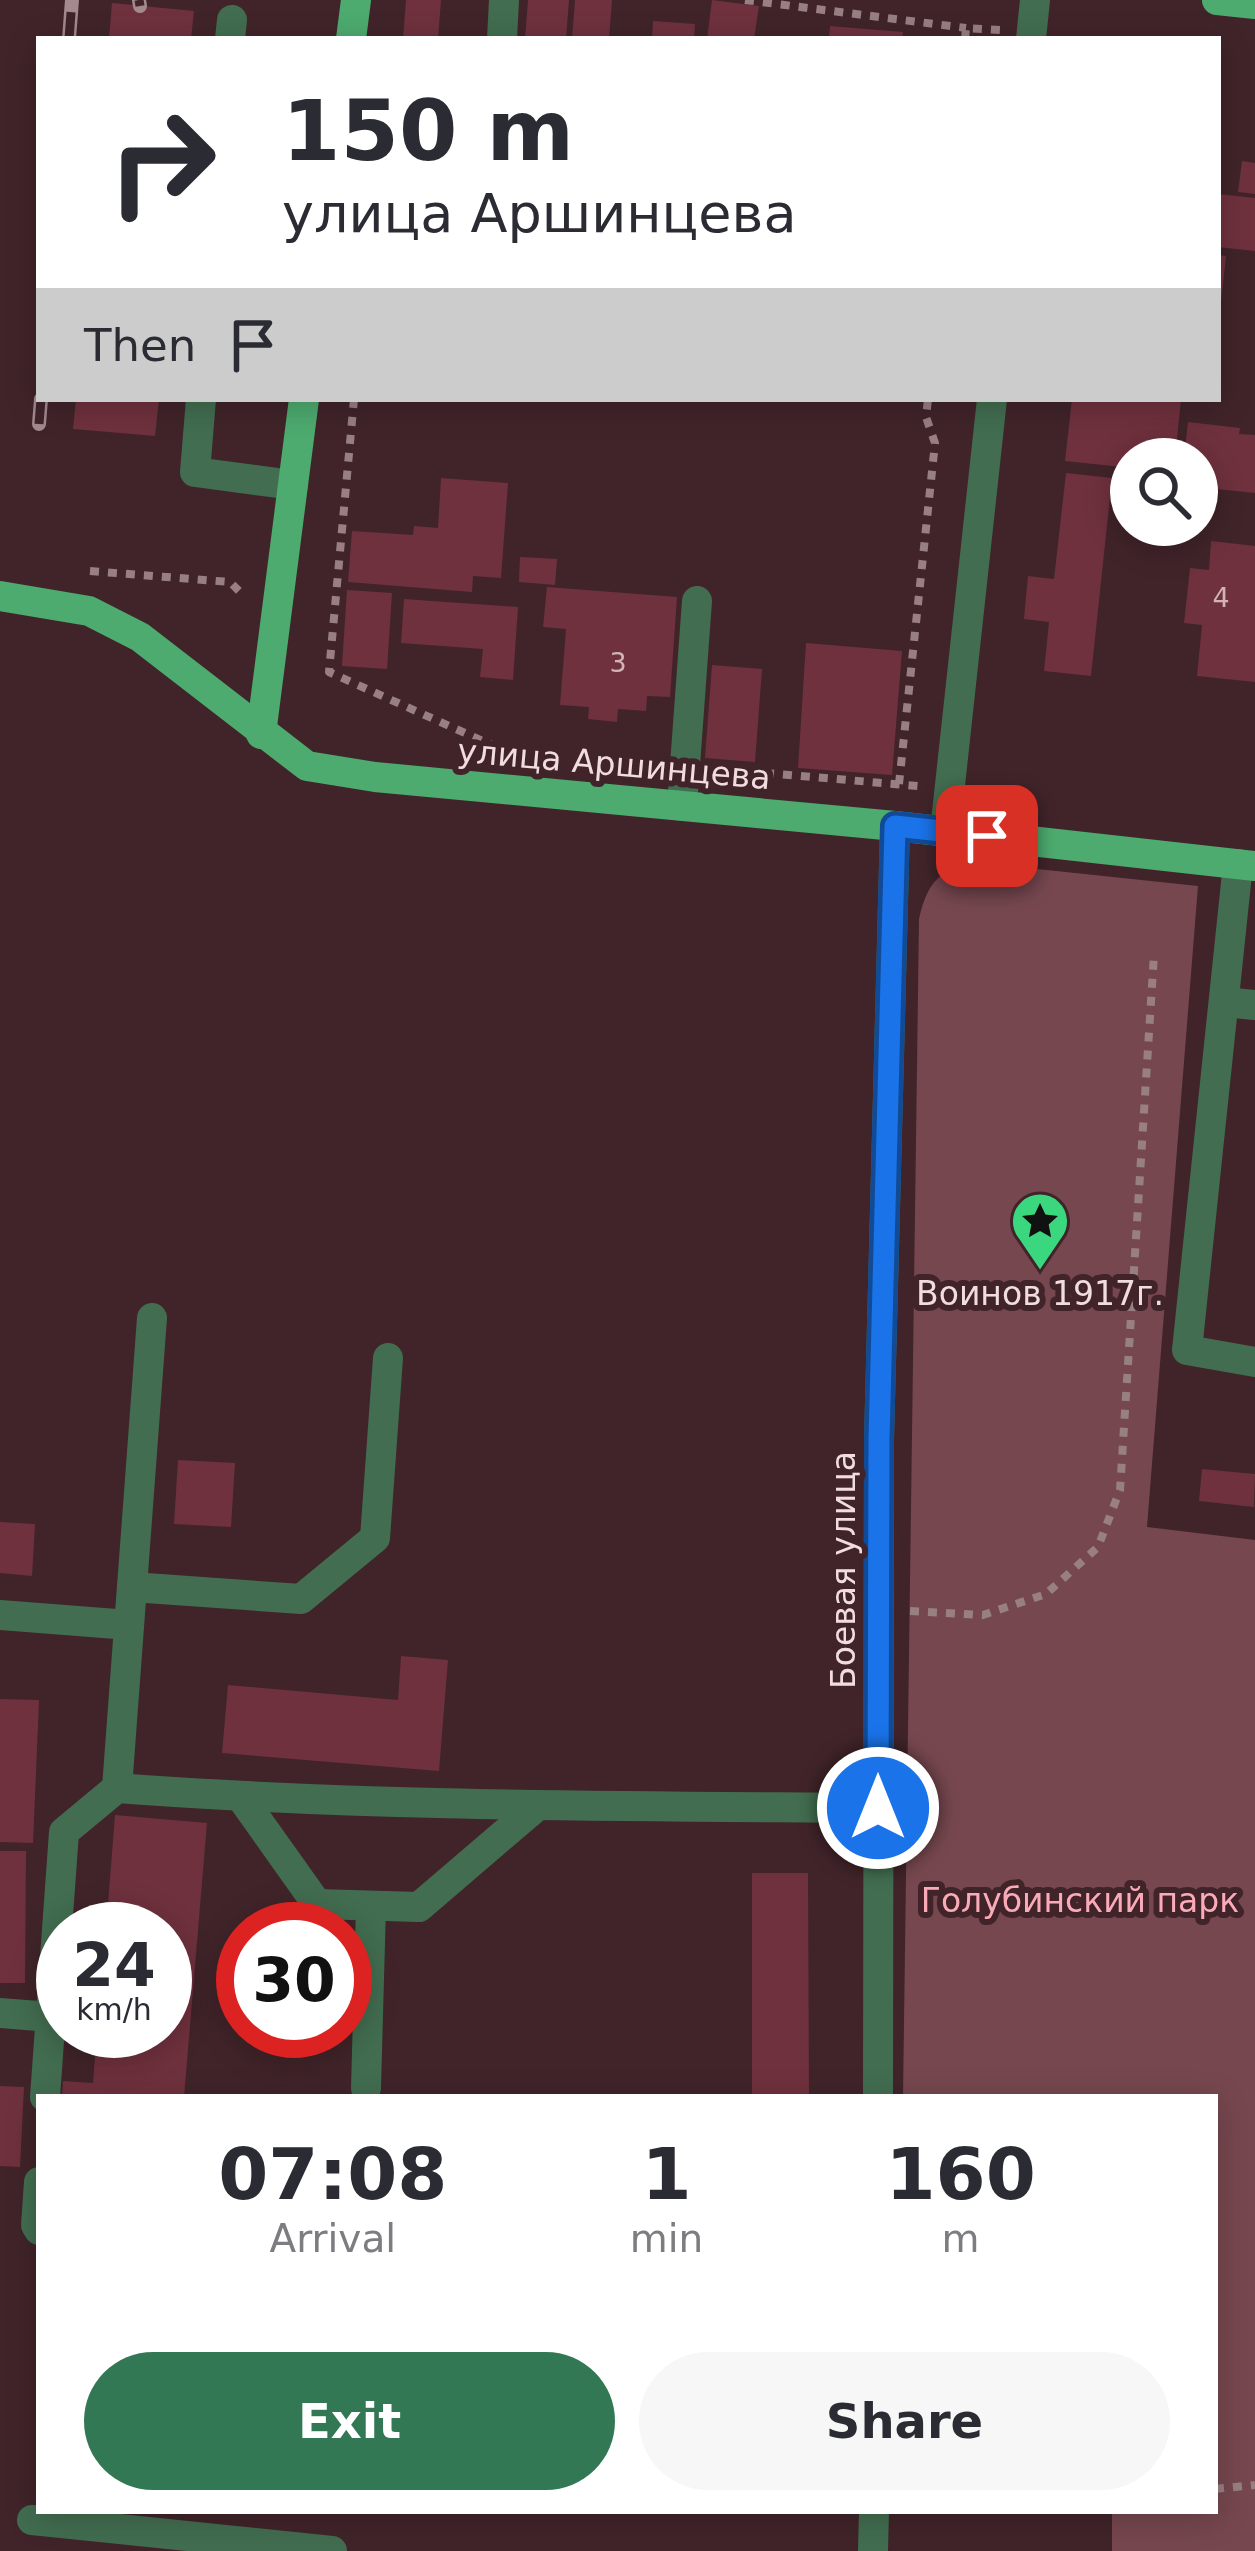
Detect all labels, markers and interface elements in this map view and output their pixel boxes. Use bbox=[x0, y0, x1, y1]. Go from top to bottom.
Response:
text: 150 m bbox=[282, 82, 574, 180]
icon: right bbox=[84, 84, 240, 240]
text: улица Аршинцева bbox=[282, 182, 797, 245]
icon: arrive bbox=[220, 312, 286, 378]
text: Then bbox=[84, 319, 196, 372]
map controls bbox=[1110, 438, 1218, 546]
button: search bbox=[1110, 438, 1218, 546]
house number: 4 bbox=[1212, 582, 1230, 613]
house number: 3 bbox=[609, 647, 627, 678]
street label: улица Аршинцева bbox=[456, 731, 772, 797]
pin bbox=[936, 785, 1038, 887]
icon: arrive bbox=[954, 803, 1020, 869]
place icon: Воинов 1917г. bbox=[1009, 1190, 1071, 1272]
place label: Воинов 1917г. bbox=[916, 1274, 1164, 1313]
street label: Боевая улица bbox=[824, 1451, 863, 1689]
position arrow bbox=[815, 1745, 941, 1871]
park label: Голубинский парк bbox=[921, 1881, 1239, 1920]
speed limit sign: 30 bbox=[216, 1902, 372, 2058]
text: 24 bbox=[72, 1930, 156, 2000]
text: km/h bbox=[76, 1992, 152, 2027]
text: 07:08 bbox=[218, 2132, 447, 2216]
text: 1 bbox=[641, 2132, 691, 2216]
text: 160 bbox=[885, 2132, 1036, 2216]
text: Arrival bbox=[269, 2216, 396, 2261]
text: min bbox=[630, 2216, 703, 2261]
text: m bbox=[942, 2216, 980, 2261]
button: Exit bbox=[84, 2352, 615, 2490]
button: Share bbox=[639, 2352, 1170, 2490]

